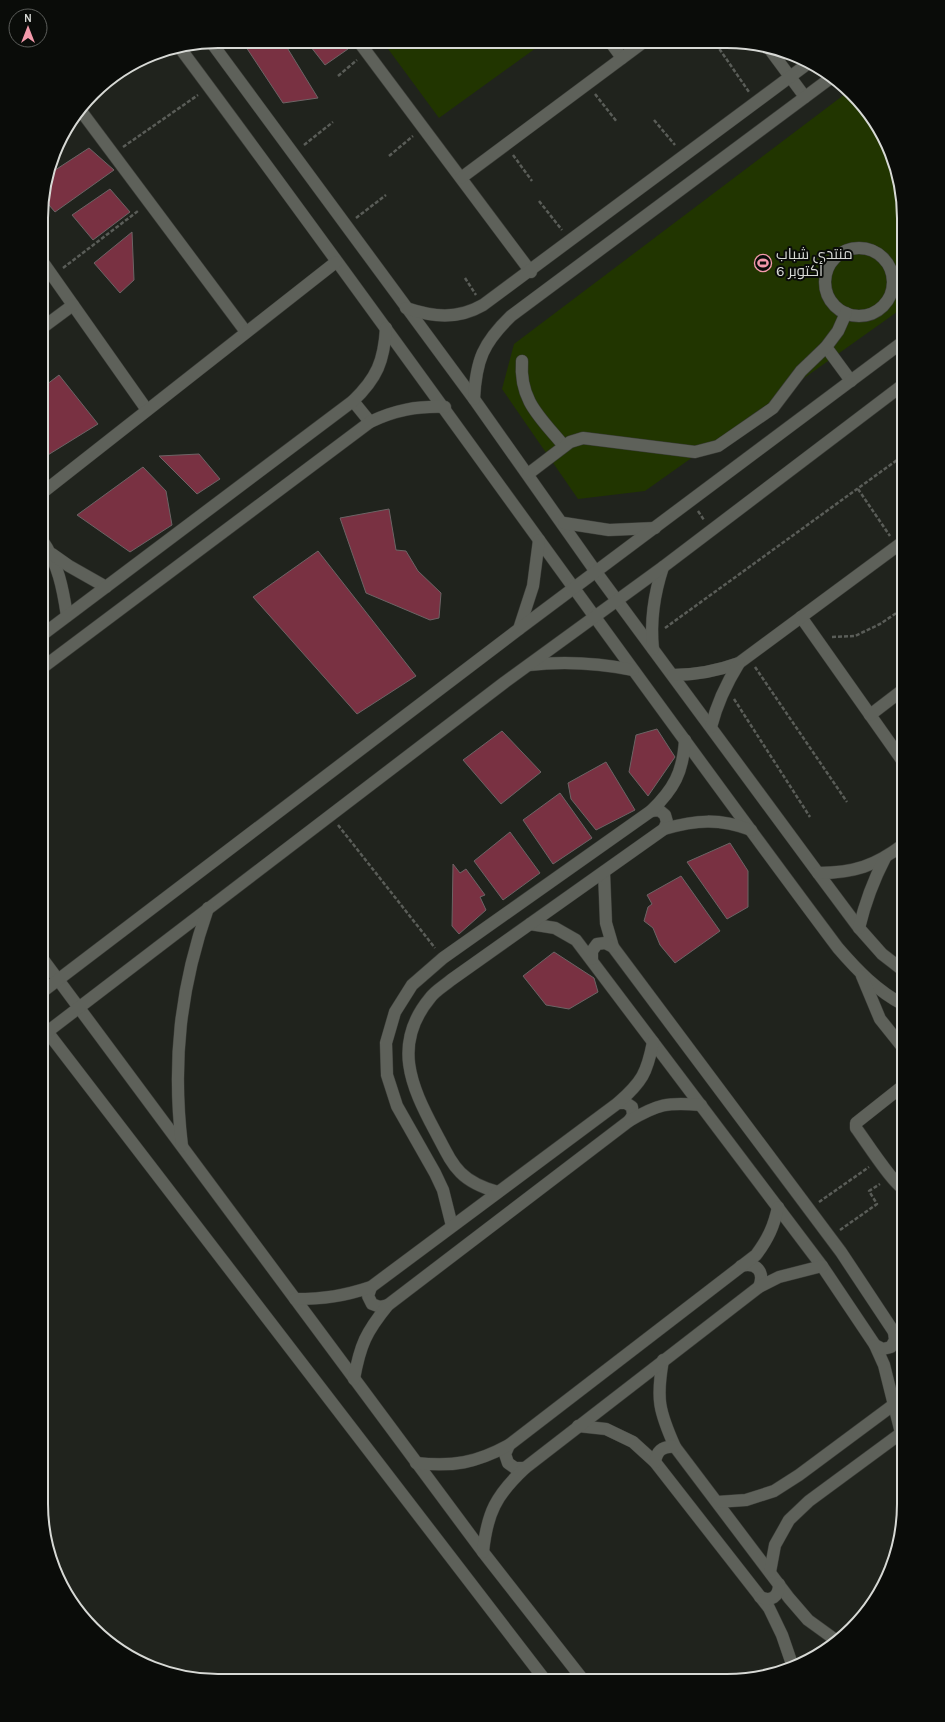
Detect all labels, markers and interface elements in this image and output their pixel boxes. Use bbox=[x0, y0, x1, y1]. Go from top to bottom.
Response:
north arrow bbox=[8, 8, 48, 48]
text: N bbox=[24, 12, 32, 25]
place label: منتدى شباب 6 أكتوبر bbox=[776, 245, 853, 280]
sports icon: منتدى شباب 6 أكتوبر bbox=[753, 253, 773, 273]

